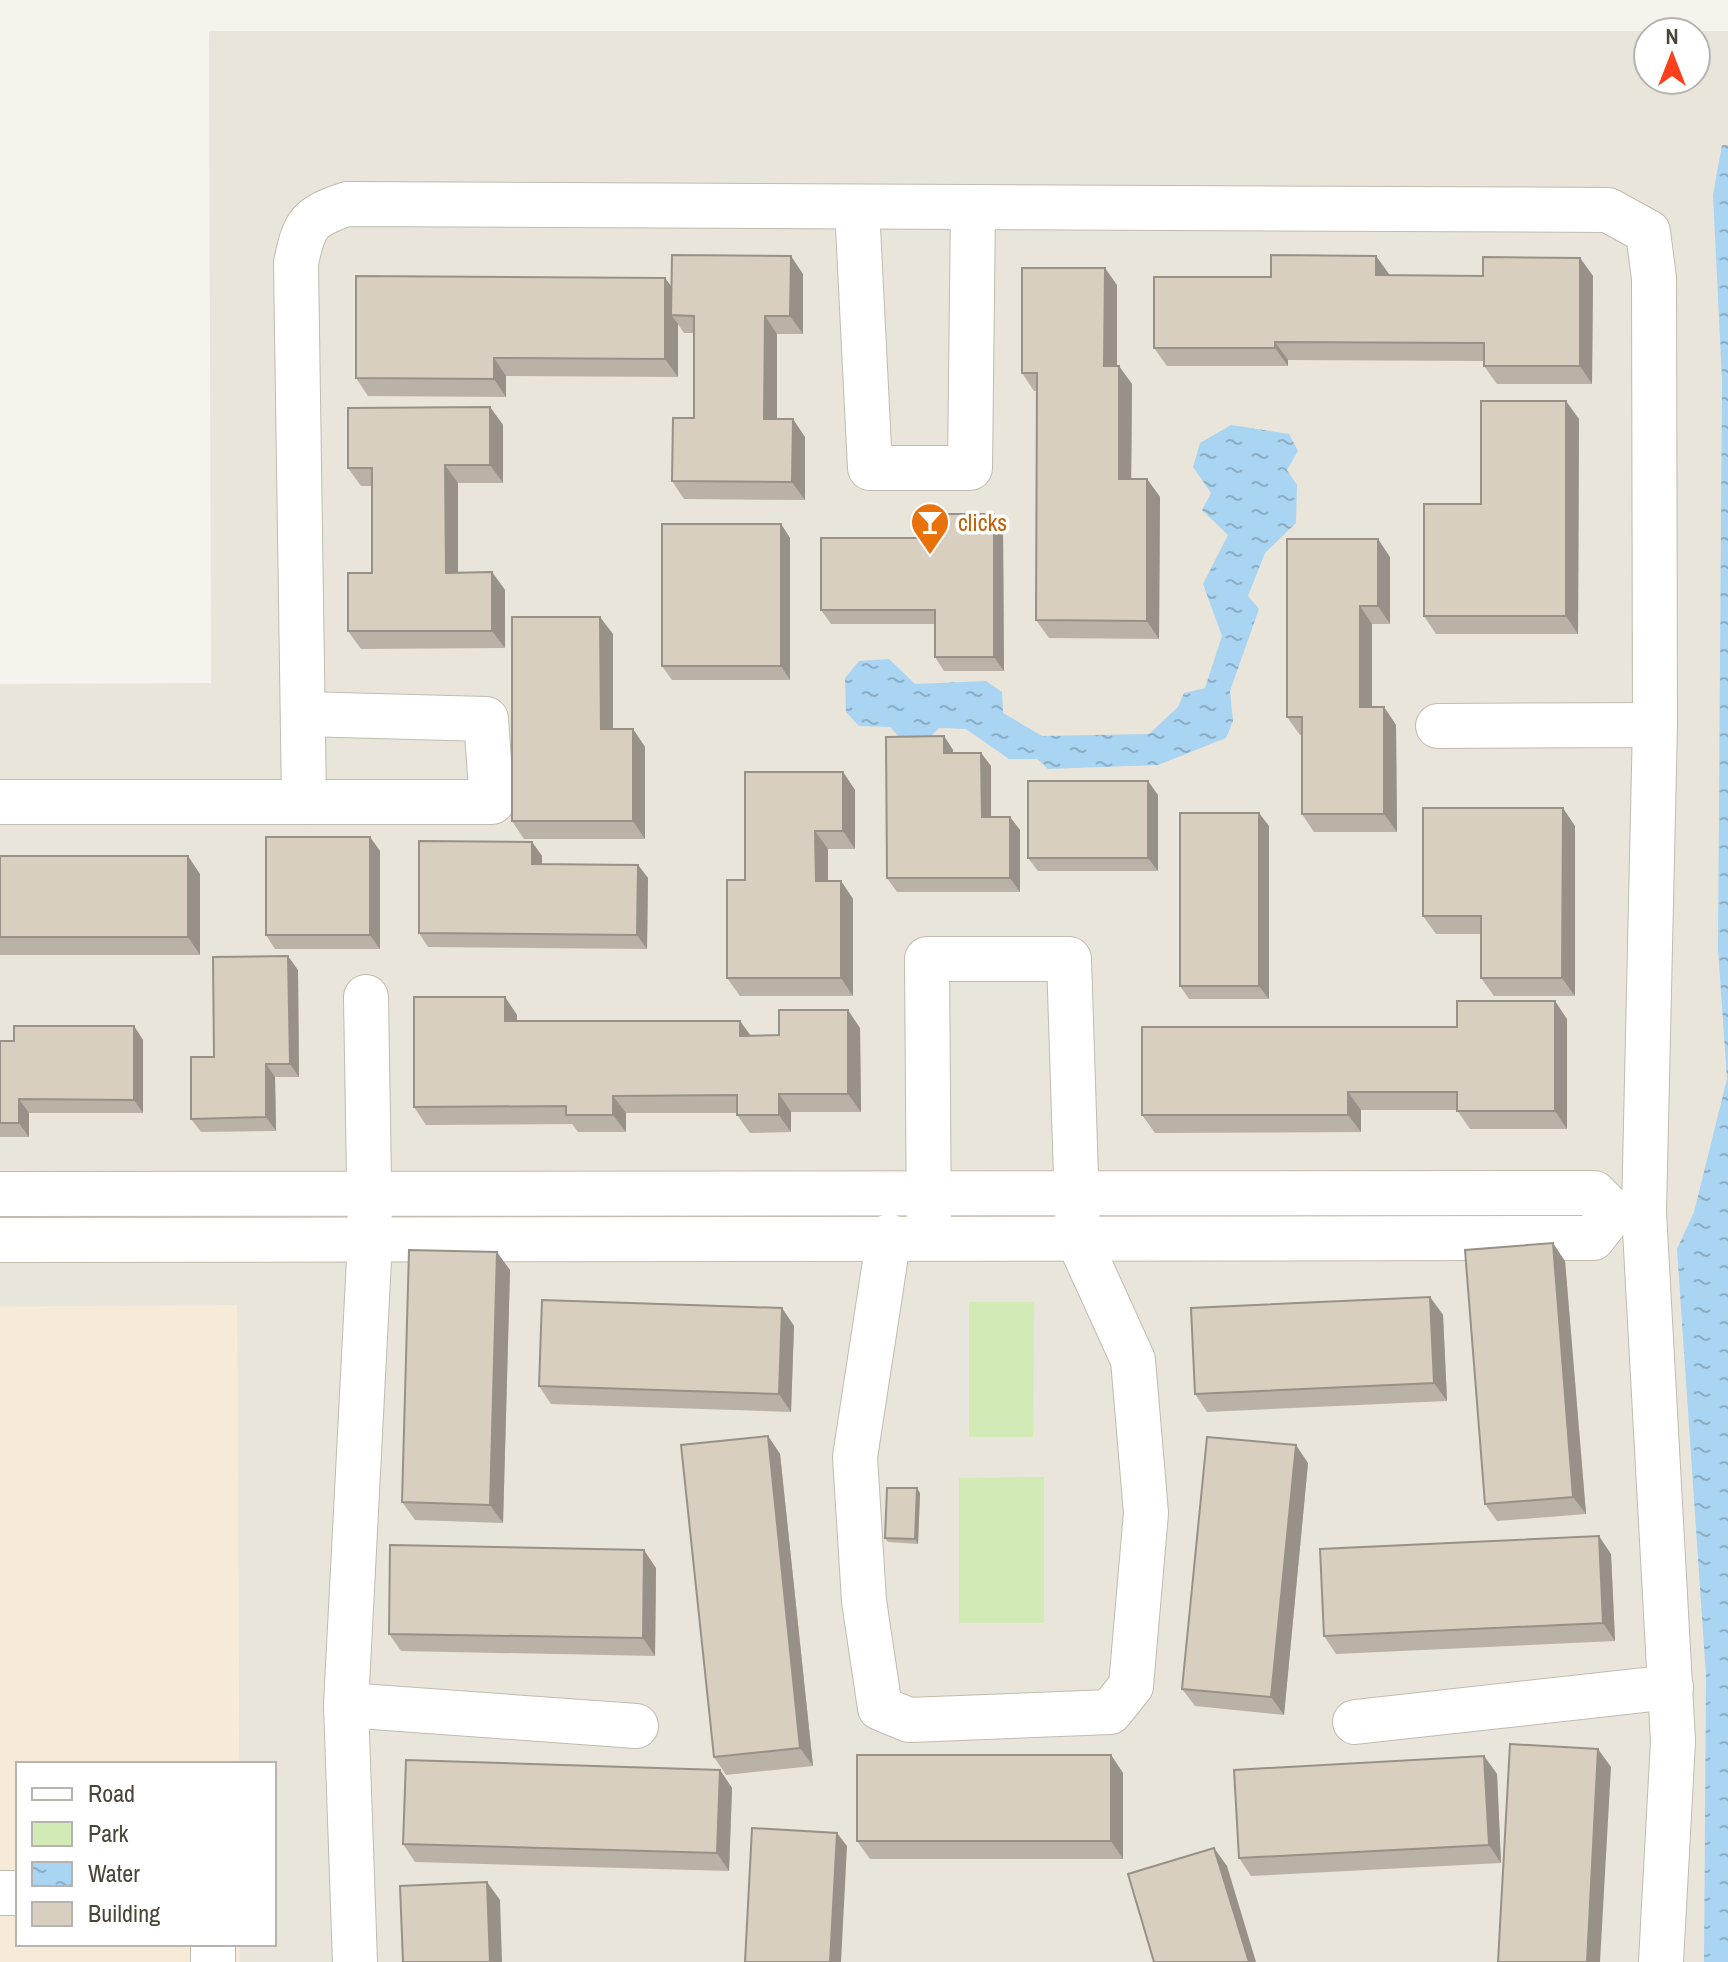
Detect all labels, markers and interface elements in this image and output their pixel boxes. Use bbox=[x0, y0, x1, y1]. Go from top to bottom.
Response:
north arrow bbox=[1632, 16, 1712, 96]
text: N bbox=[1665, 21, 1679, 51]
bar icon: clicks bbox=[909, 501, 951, 556]
place label: clicks bbox=[958, 506, 1007, 538]
legend bbox=[16, 1762, 276, 1946]
text: Road bbox=[88, 1777, 135, 1809]
text: Park bbox=[88, 1817, 129, 1849]
text: Water bbox=[88, 1857, 140, 1889]
text: Building bbox=[88, 1897, 160, 1929]

